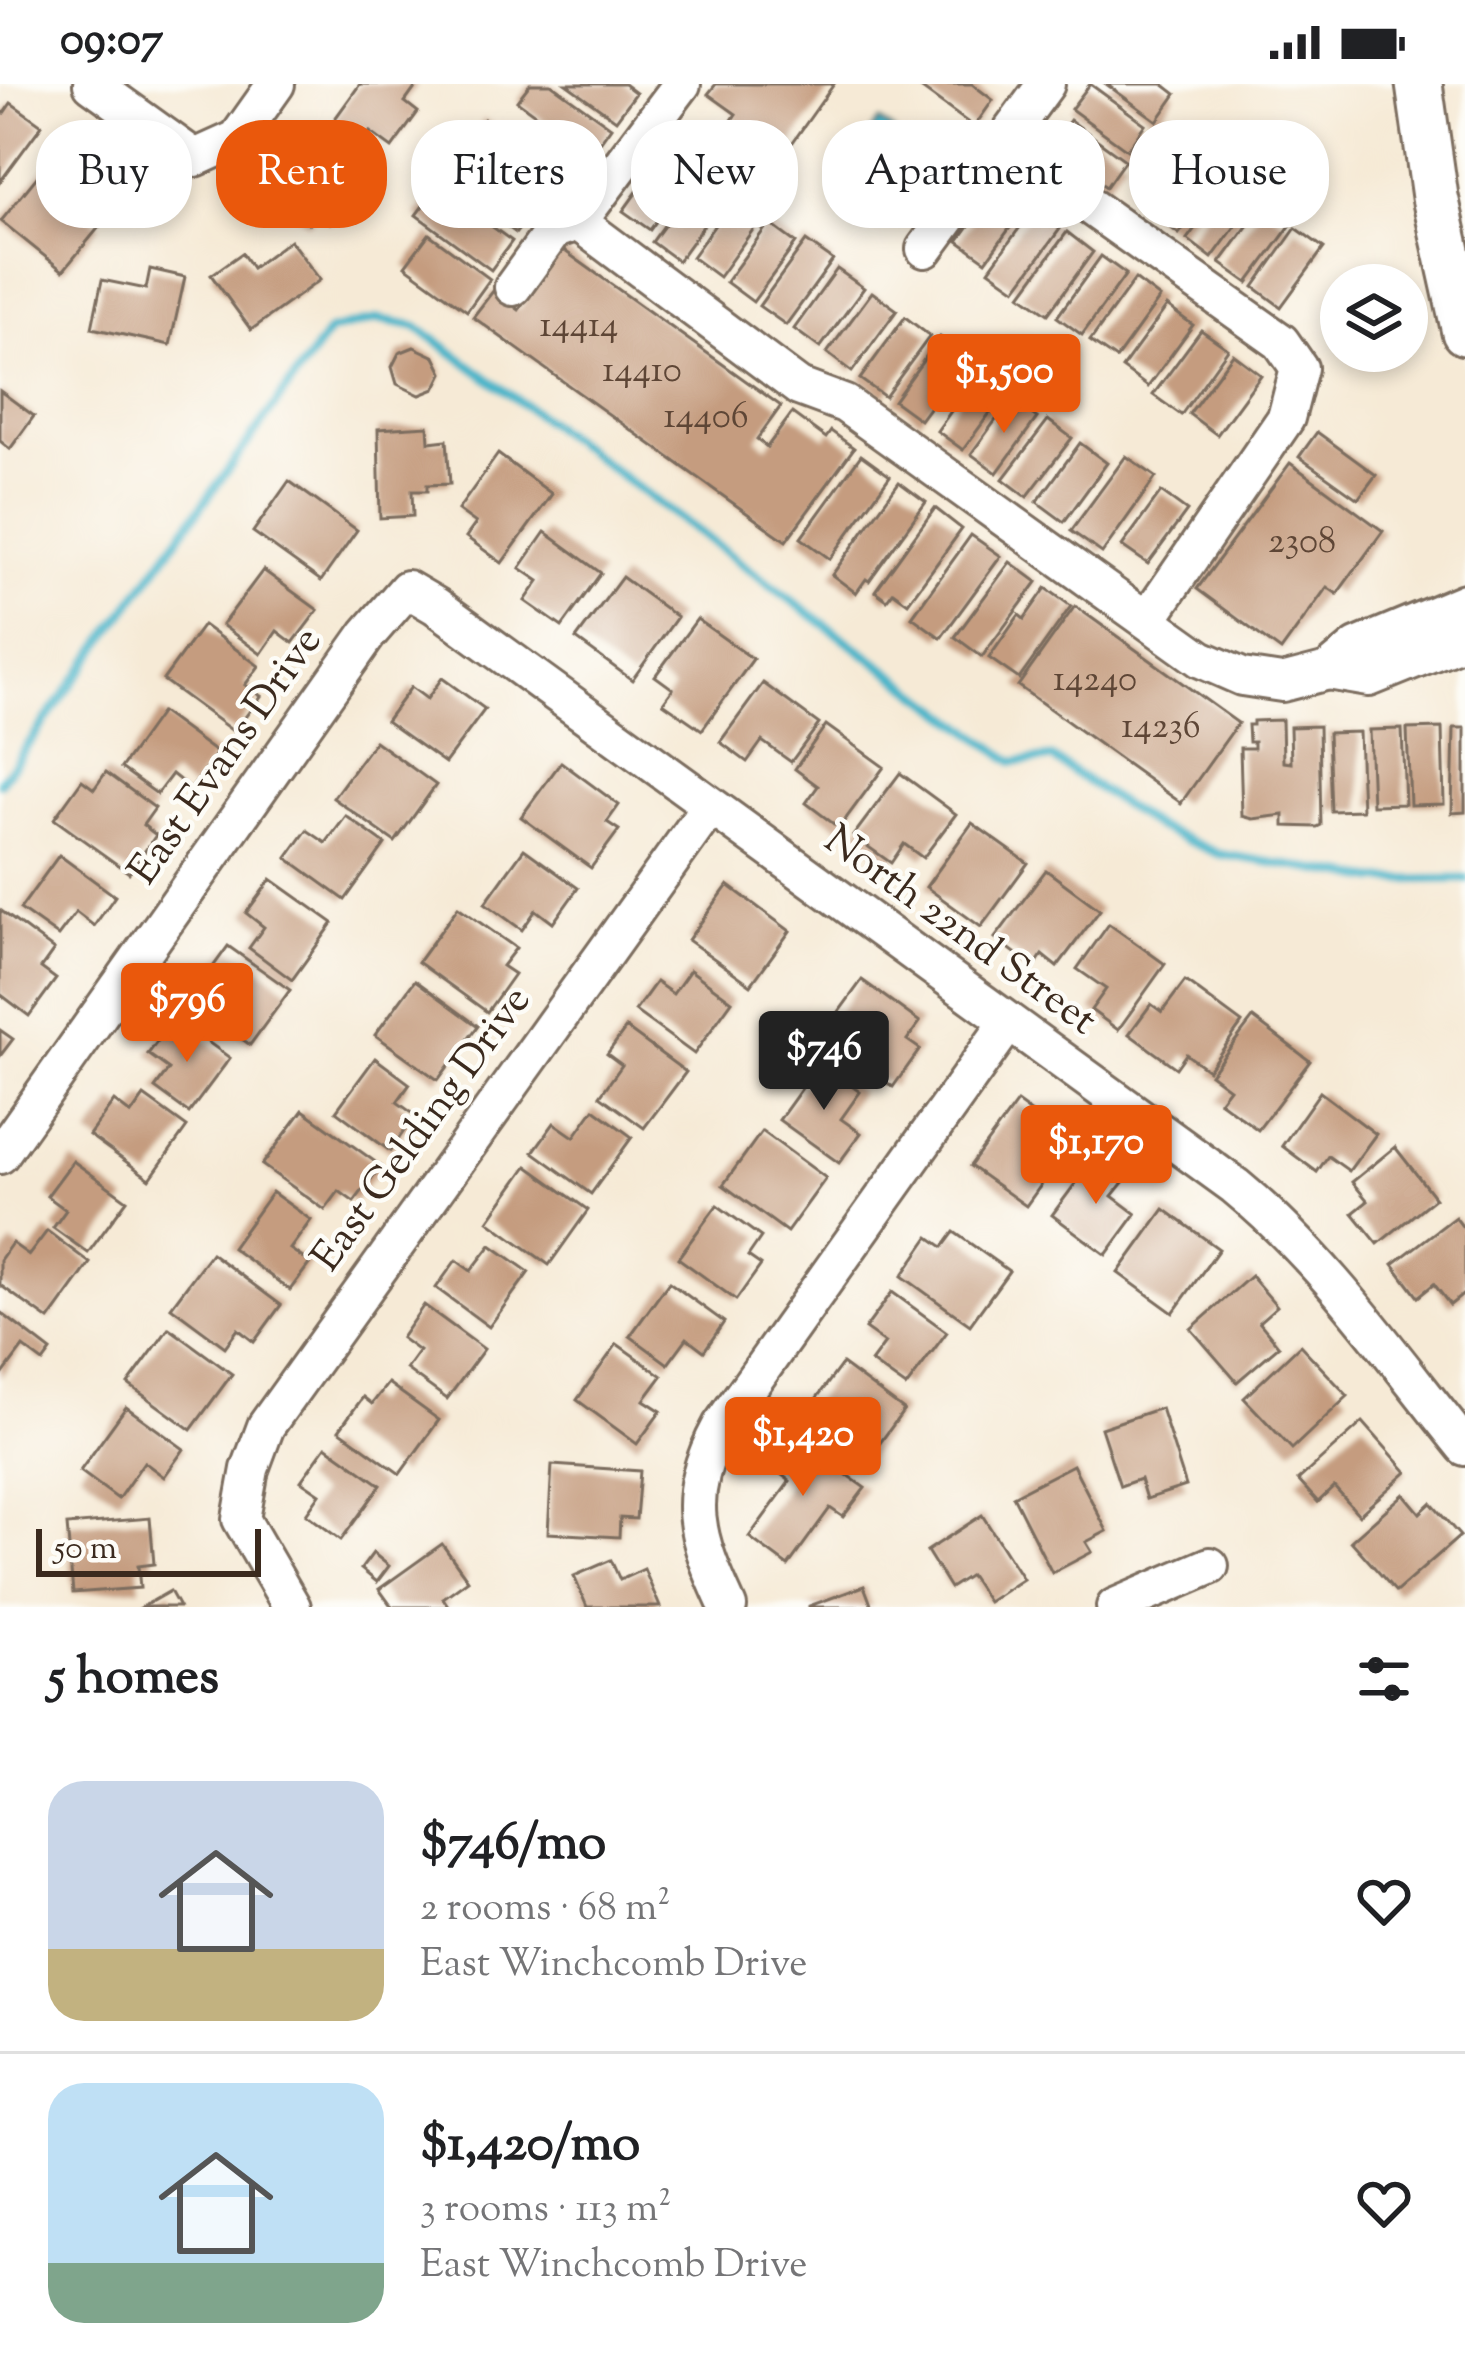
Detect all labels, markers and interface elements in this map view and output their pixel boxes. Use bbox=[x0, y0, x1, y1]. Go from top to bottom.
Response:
text: 09:07 bbox=[60, 10, 163, 75]
chip: Buy bbox=[36, 120, 192, 228]
chip: Rent bbox=[216, 120, 387, 228]
chip: Filters bbox=[411, 120, 607, 228]
chip: New bbox=[631, 120, 798, 228]
chip: Apartment bbox=[822, 120, 1105, 228]
chip: House bbox=[1129, 120, 1329, 228]
map controls bbox=[1320, 264, 1428, 372]
button: layers bbox=[1320, 264, 1428, 372]
house number: 14414 bbox=[540, 301, 618, 353]
pin: $1,500 bbox=[906, 334, 1102, 436]
text: $1,500 bbox=[954, 345, 1054, 401]
house number: 14410 bbox=[602, 346, 682, 398]
house number: 14406 bbox=[663, 392, 749, 444]
house number: 2308 bbox=[1268, 517, 1336, 569]
street label: East Evans Drive bbox=[116, 616, 338, 898]
house number: 14240 bbox=[1053, 655, 1137, 707]
house number: 14236 bbox=[1121, 702, 1201, 754]
street label: North 22nd Street bbox=[810, 812, 1108, 1052]
pin: $796 bbox=[116, 963, 258, 1065]
text: $796 bbox=[148, 974, 226, 1030]
street label: East Gelding Drive bbox=[299, 975, 547, 1285]
pin: $746 bbox=[753, 1011, 895, 1113]
text: $746 bbox=[786, 1022, 862, 1078]
pin: $1,170 bbox=[998, 1105, 1194, 1207]
text: $1,170 bbox=[1048, 1116, 1144, 1172]
pin: $1,420 bbox=[705, 1397, 901, 1499]
text: $1,420 bbox=[752, 1408, 854, 1464]
scale bar bbox=[36, 1523, 261, 1576]
text: 50 m bbox=[54, 1526, 117, 1574]
text: 5 homes bbox=[48, 1643, 219, 1716]
icon: filters bbox=[1351, 1646, 1417, 1712]
text: $746/mo bbox=[420, 1809, 606, 1882]
icon: home bbox=[144, 1829, 288, 1973]
icon: heart bbox=[1351, 1868, 1417, 1934]
text: 2 rooms · 68 m² bbox=[420, 1882, 670, 1938]
text: East Winchcomb Drive bbox=[420, 1938, 808, 1994]
text: $1,420/mo bbox=[420, 2110, 640, 2183]
icon: home bbox=[144, 2131, 288, 2275]
icon: heart bbox=[1351, 2170, 1417, 2236]
text: 3 rooms · 113 m² bbox=[420, 2183, 671, 2239]
text: East Winchcomb Drive bbox=[420, 2239, 808, 2295]

